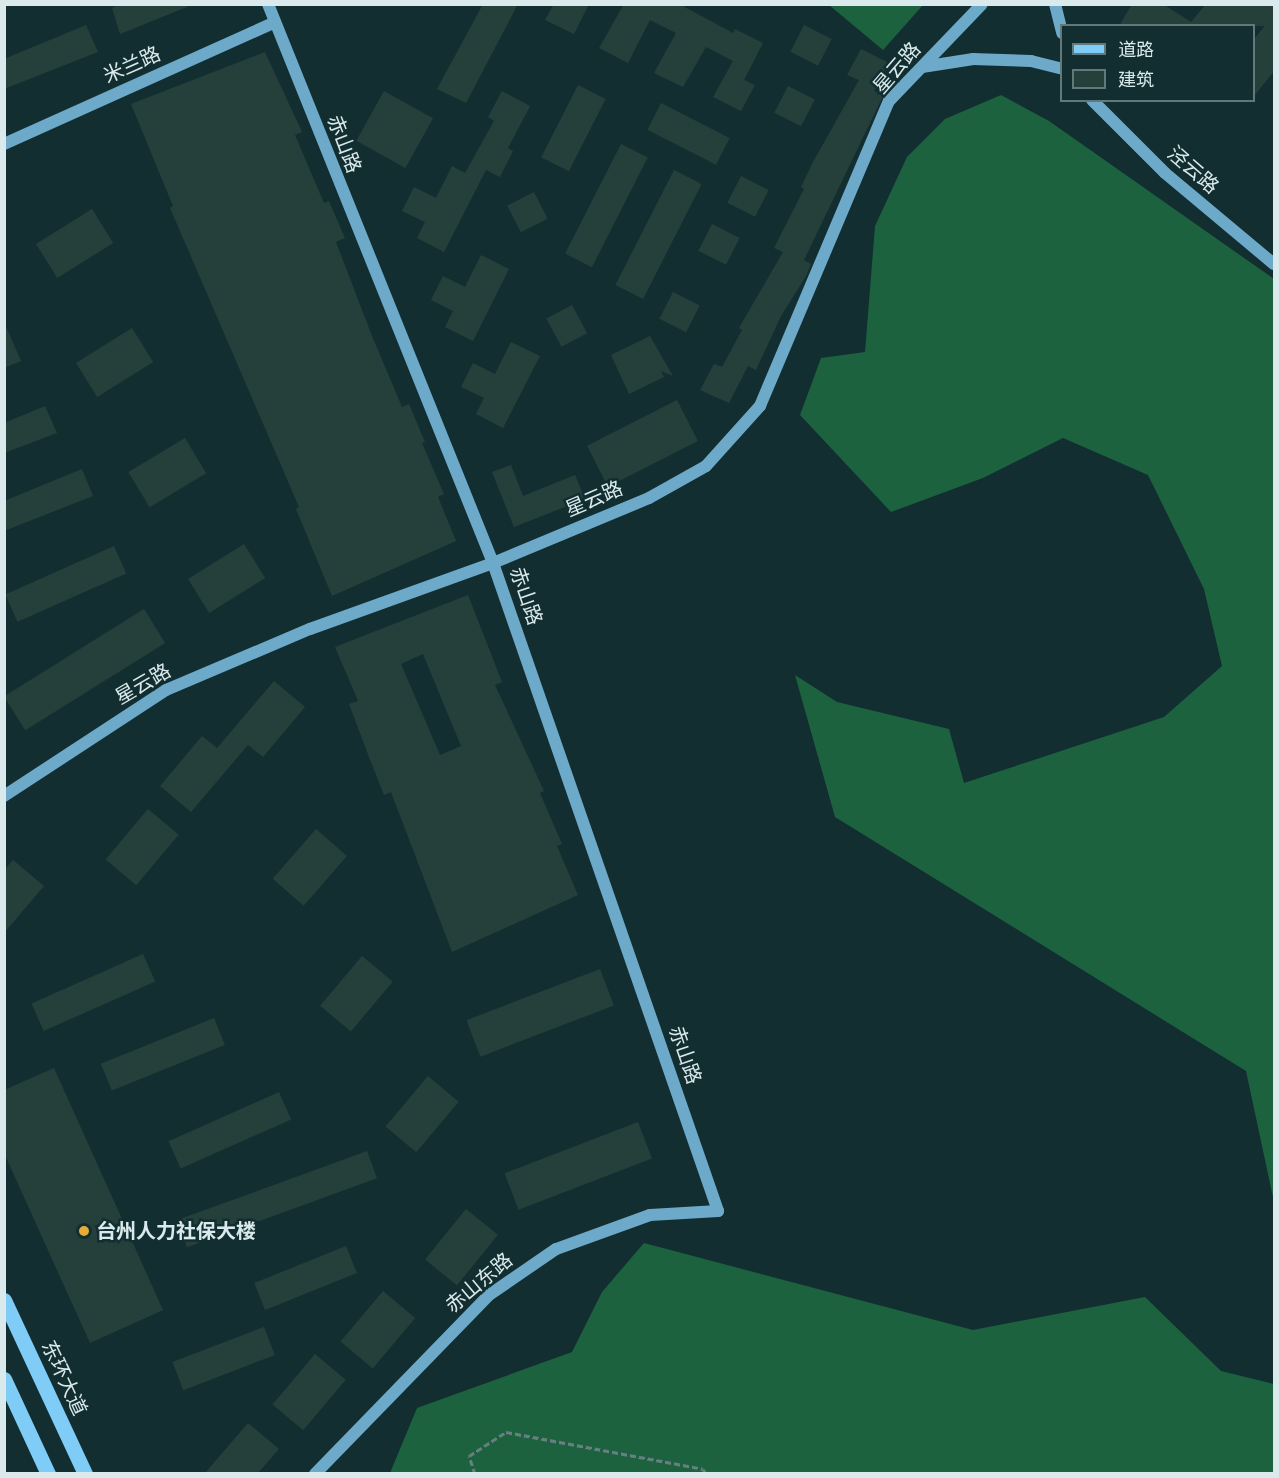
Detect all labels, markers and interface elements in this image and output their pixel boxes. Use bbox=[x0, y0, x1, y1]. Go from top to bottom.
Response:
legend bbox=[1060, 24, 1255, 102]
street label: 星云路 bbox=[868, 37, 926, 99]
text: 道路 bbox=[1118, 37, 1154, 62]
street label: 米兰路 bbox=[100, 42, 164, 88]
text: 建筑 bbox=[1118, 67, 1154, 92]
street label: 赤山路 bbox=[322, 112, 366, 176]
street label: 泾云路 bbox=[1162, 141, 1224, 199]
street label: 星云路 bbox=[562, 476, 626, 522]
street label: 赤山路 bbox=[505, 564, 547, 628]
street label: 星云路 bbox=[111, 659, 175, 709]
street label: 赤山路 bbox=[664, 1023, 706, 1087]
place label: 台州人力社保大楼 bbox=[96, 1219, 256, 1243]
marker: 台州人力社保大楼 bbox=[77, 1224, 91, 1238]
street label: 赤山东路 bbox=[441, 1248, 517, 1318]
street label: 东环大道 bbox=[36, 1337, 92, 1419]

